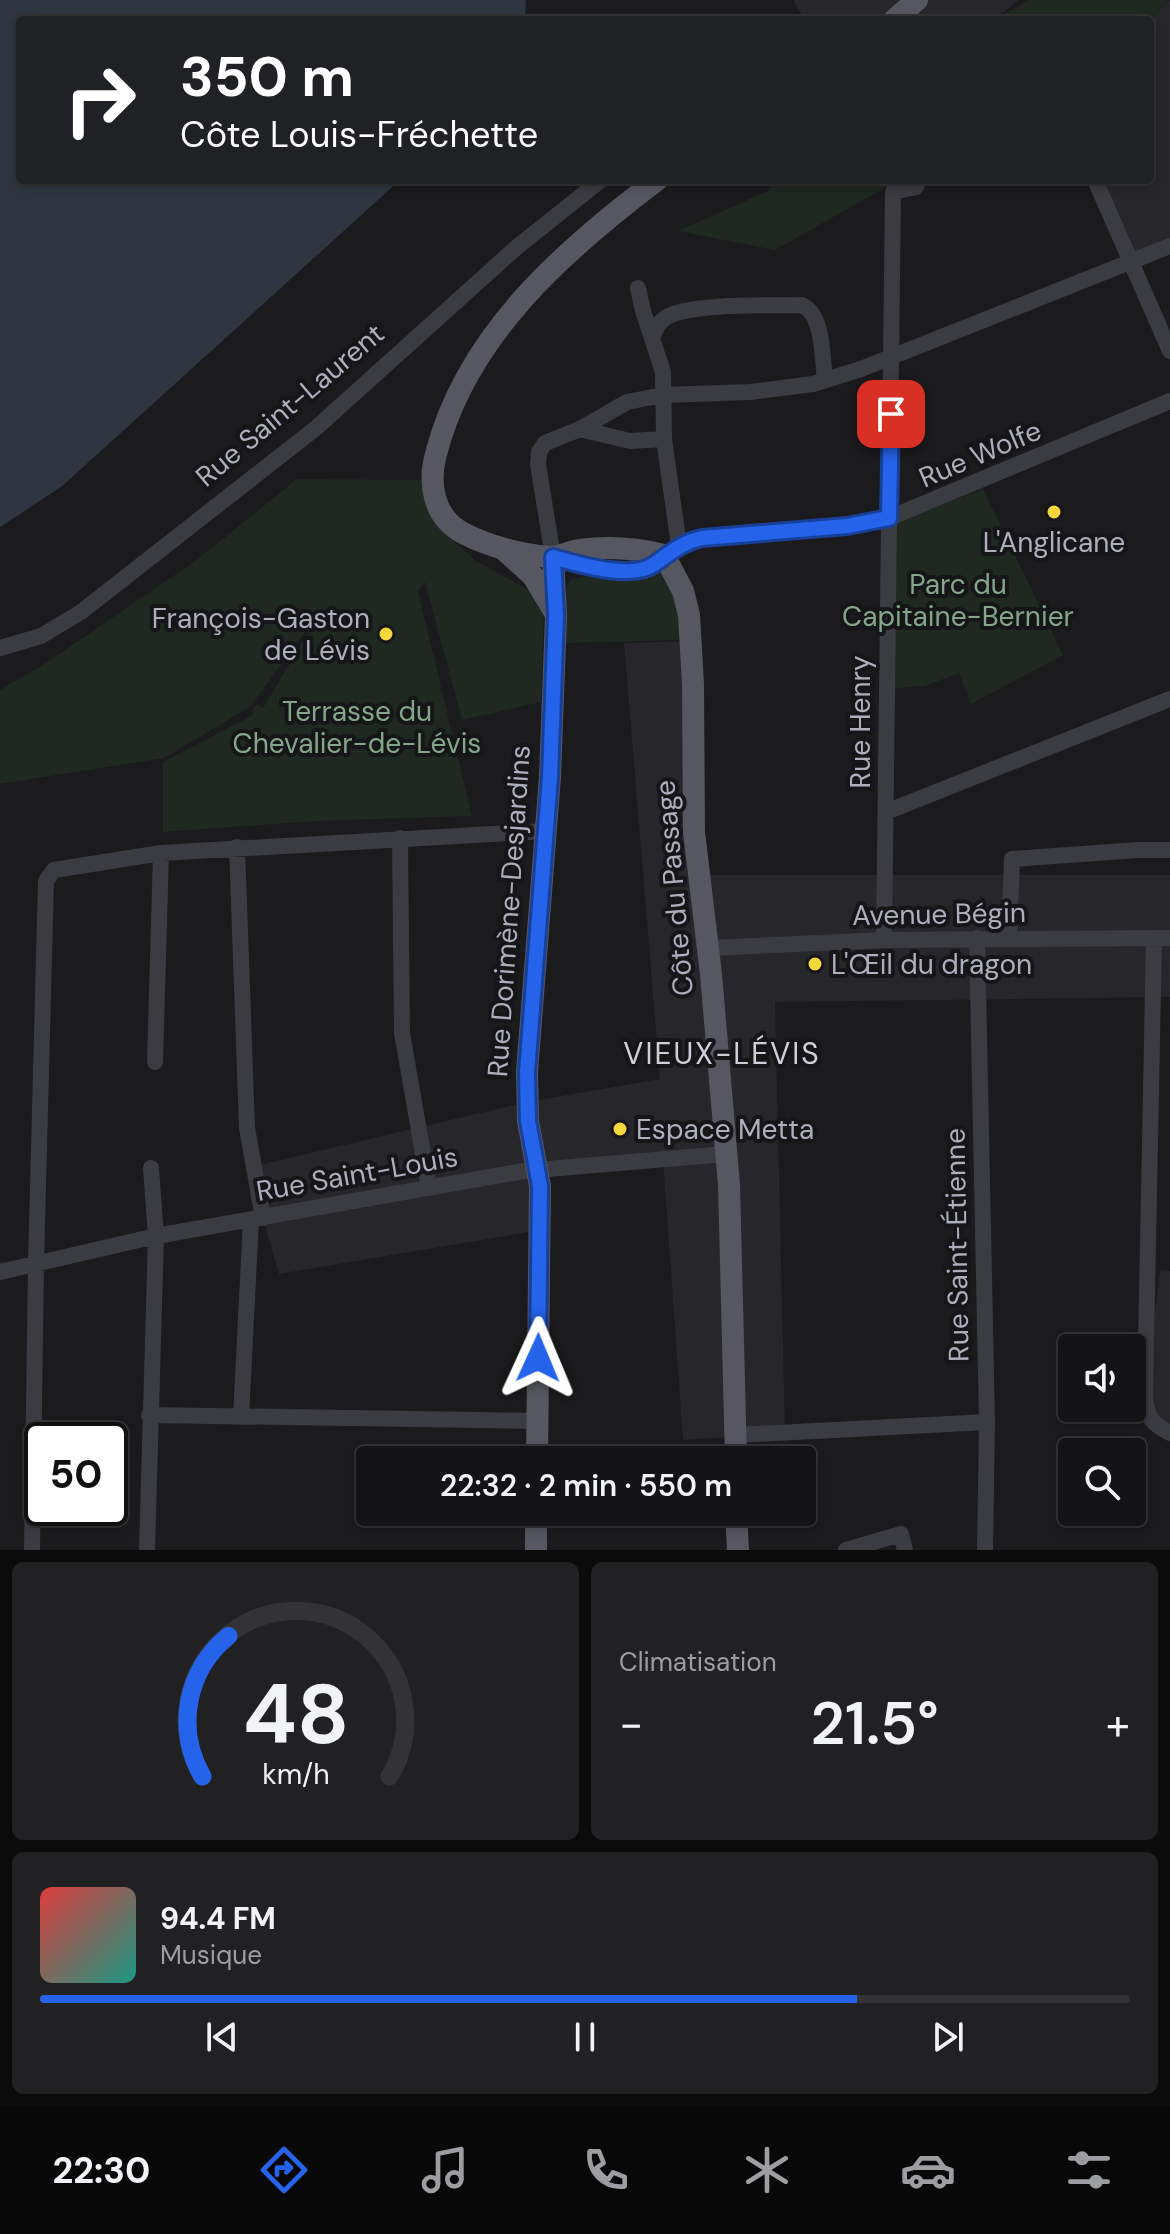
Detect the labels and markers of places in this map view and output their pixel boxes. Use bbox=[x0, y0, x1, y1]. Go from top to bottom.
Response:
pin bbox=[857, 380, 925, 448]
marker: L'Anglicane bbox=[1045, 503, 1063, 521]
place label: L'Anglicane bbox=[983, 524, 1125, 561]
place label: François-Gaston de Lévis bbox=[152, 600, 370, 669]
marker: François-Gaston de Lévis bbox=[377, 625, 395, 643]
place label: L'Œil du dragon bbox=[831, 946, 1032, 983]
marker: L'Œil du dragon bbox=[806, 955, 824, 973]
place label: Espace Metta bbox=[636, 1111, 814, 1148]
marker: Espace Metta bbox=[611, 1120, 629, 1138]

